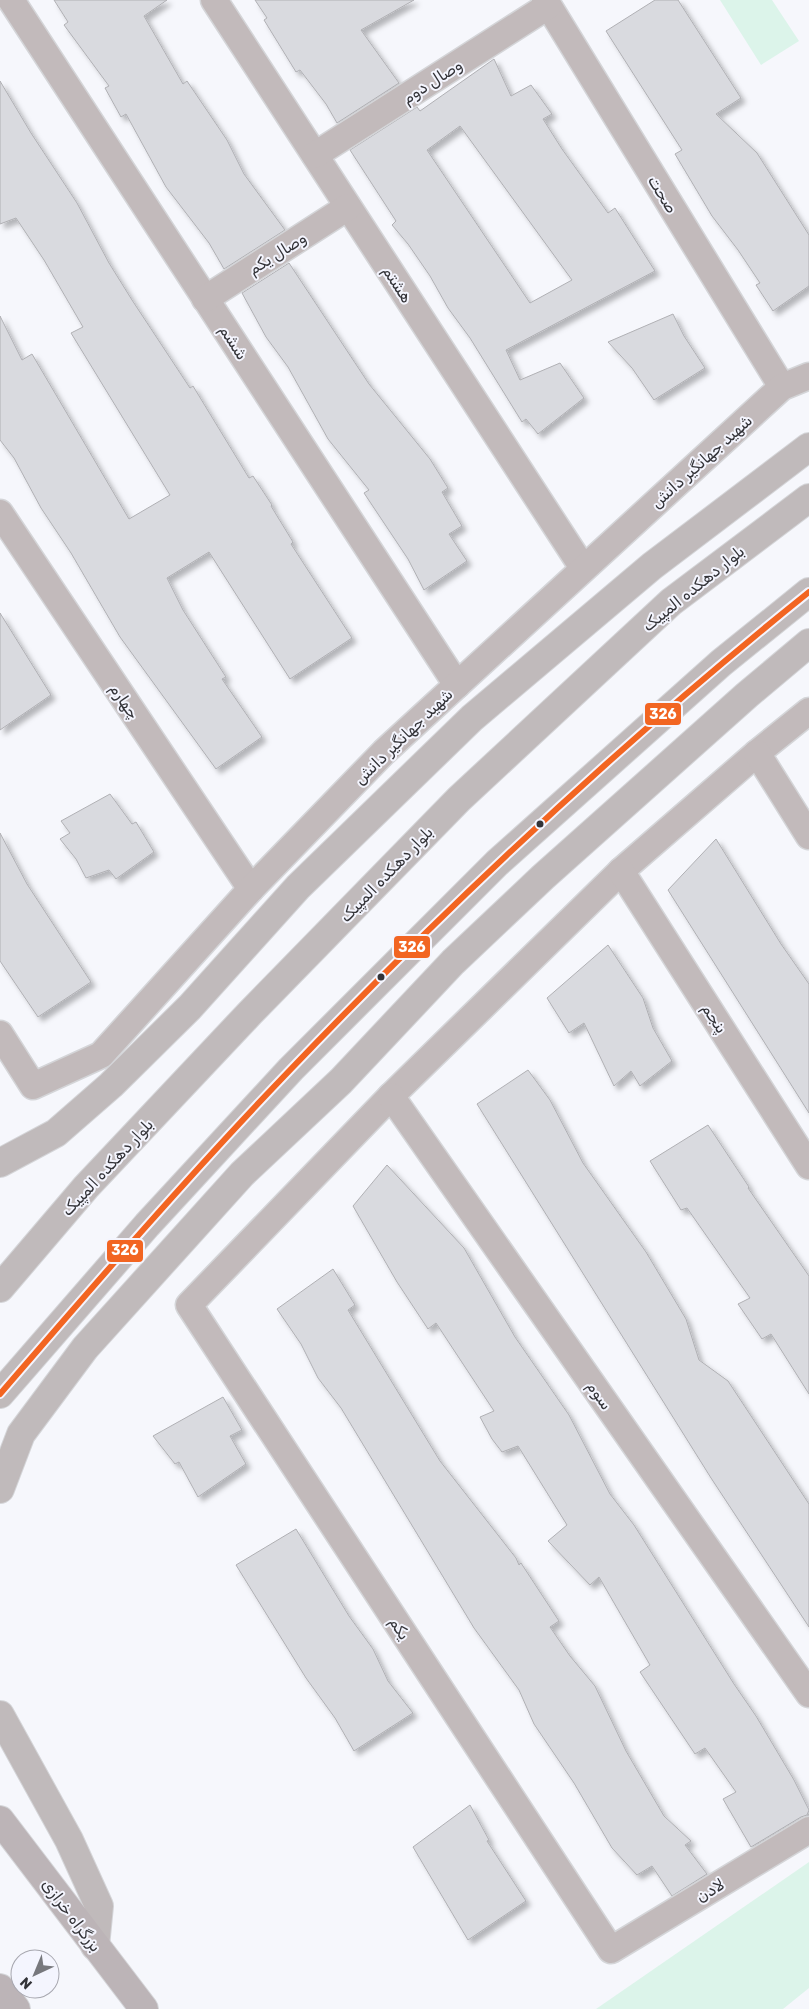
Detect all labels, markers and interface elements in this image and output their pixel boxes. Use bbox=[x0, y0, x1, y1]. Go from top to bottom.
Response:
street label: وصال دوم bbox=[399, 55, 466, 109]
street label: صحت bbox=[644, 172, 681, 217]
street label: وصال یکم bbox=[245, 228, 310, 279]
street label: هشتم bbox=[378, 262, 417, 307]
street label: ششم bbox=[215, 321, 252, 364]
street label: شهید جهانگیر دانش bbox=[647, 411, 757, 513]
street label: بلوار دهکده المپیک bbox=[639, 541, 749, 636]
street label: چهارم bbox=[105, 680, 143, 723]
street label: شهید جهانگیر دانش bbox=[350, 684, 457, 789]
line badge: 326 bbox=[644, 702, 682, 726]
text: 326 bbox=[649, 706, 677, 723]
unlabelled marker bbox=[535, 819, 545, 829]
street label: بلوار دهکده المپیک bbox=[336, 823, 438, 927]
line badge: 326 bbox=[393, 935, 431, 959]
text: 326 bbox=[398, 939, 426, 956]
unlabelled marker bbox=[376, 972, 386, 982]
street label: پنجم bbox=[697, 1000, 731, 1037]
street label: بلوار دهکده المپیک bbox=[58, 1115, 158, 1220]
line badge: 326 bbox=[106, 1239, 144, 1263]
text: 326 bbox=[111, 1242, 139, 1259]
street label: سوم bbox=[582, 1377, 616, 1414]
street label: یکم bbox=[384, 1613, 414, 1644]
street label: بزرگراه خرازی bbox=[37, 1875, 105, 1956]
street label: لادن bbox=[693, 1875, 728, 1906]
north arrow bbox=[10, 1949, 60, 1999]
text: N bbox=[17, 1973, 36, 1993]

